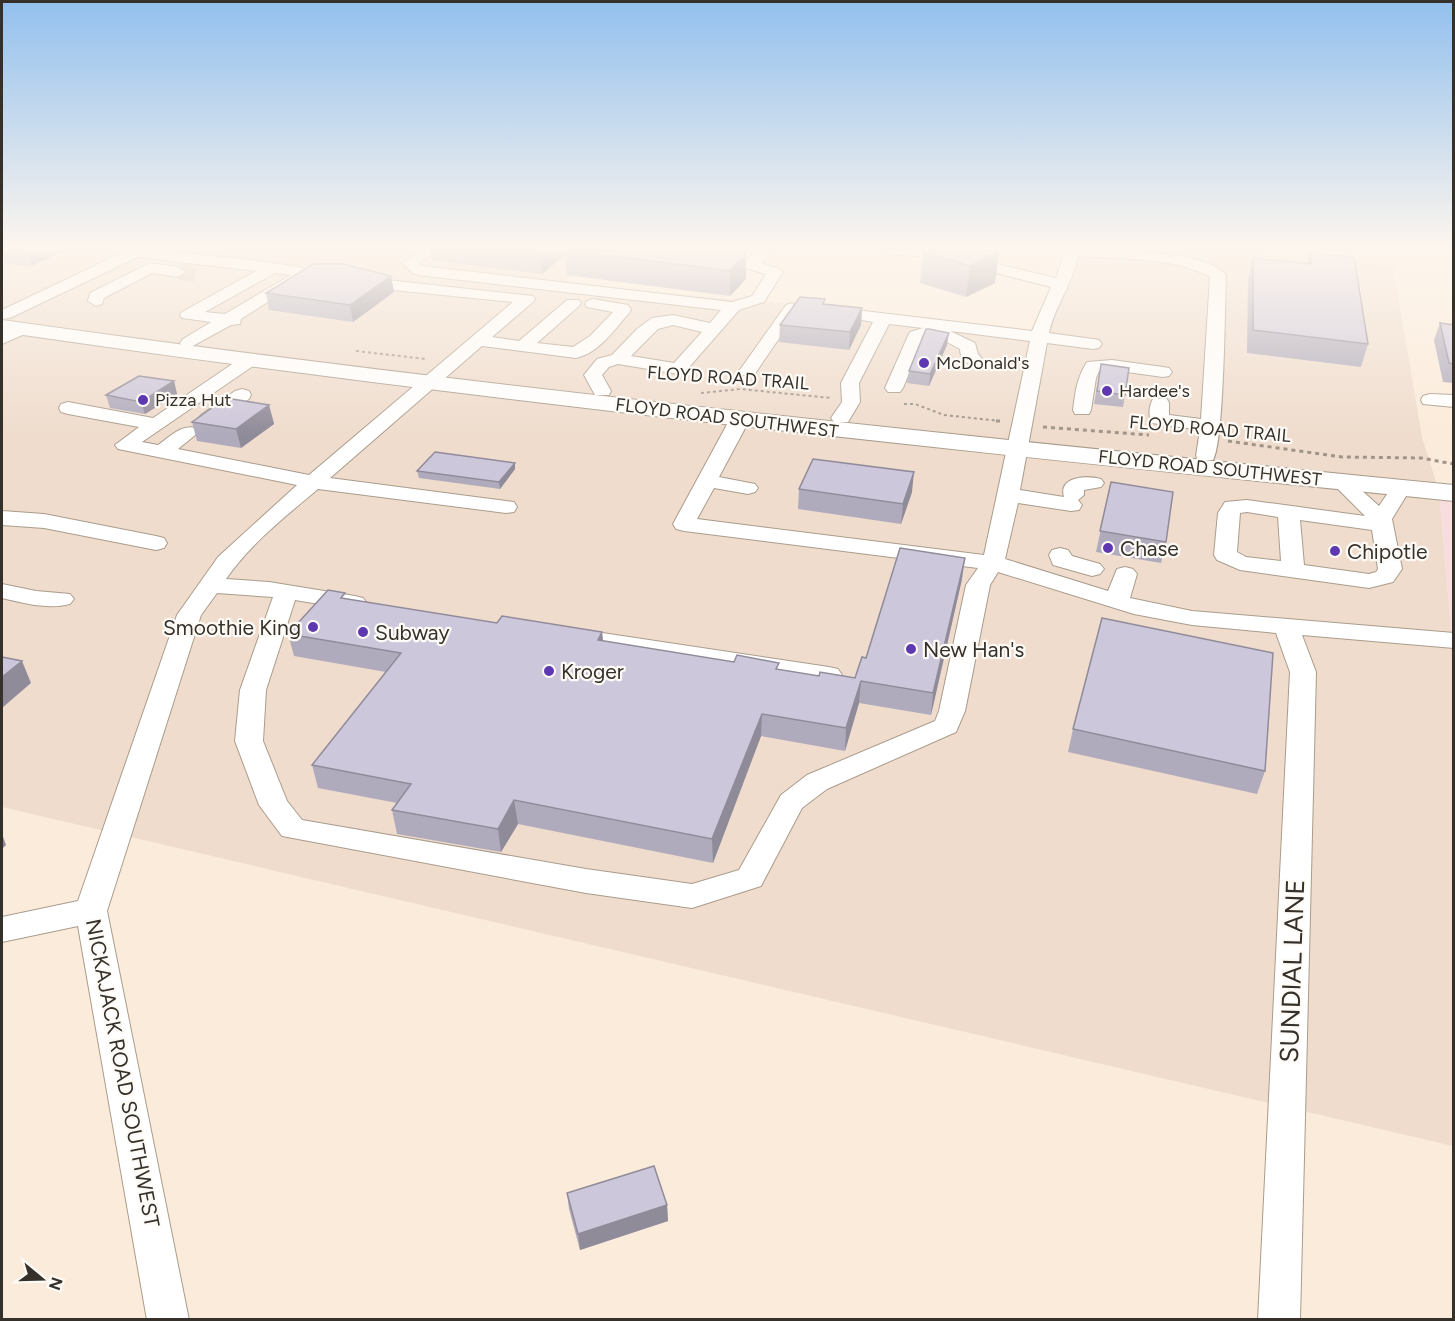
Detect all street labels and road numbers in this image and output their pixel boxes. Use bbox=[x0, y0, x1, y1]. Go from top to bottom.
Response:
street label: FLOYD ROAD TRAIL bbox=[646, 361, 810, 395]
street label: FLOYD ROAD SOUTHWEST bbox=[614, 393, 840, 443]
street label: FLOYD ROAD TRAIL bbox=[1128, 411, 1292, 447]
street label: FLOYD ROAD SOUTHWEST bbox=[1097, 445, 1323, 491]
street label: SUNDIAL LANE bbox=[1273, 879, 1311, 1063]
street label: NICKAJACK ROAD SOUTHWEST bbox=[81, 917, 165, 1230]

